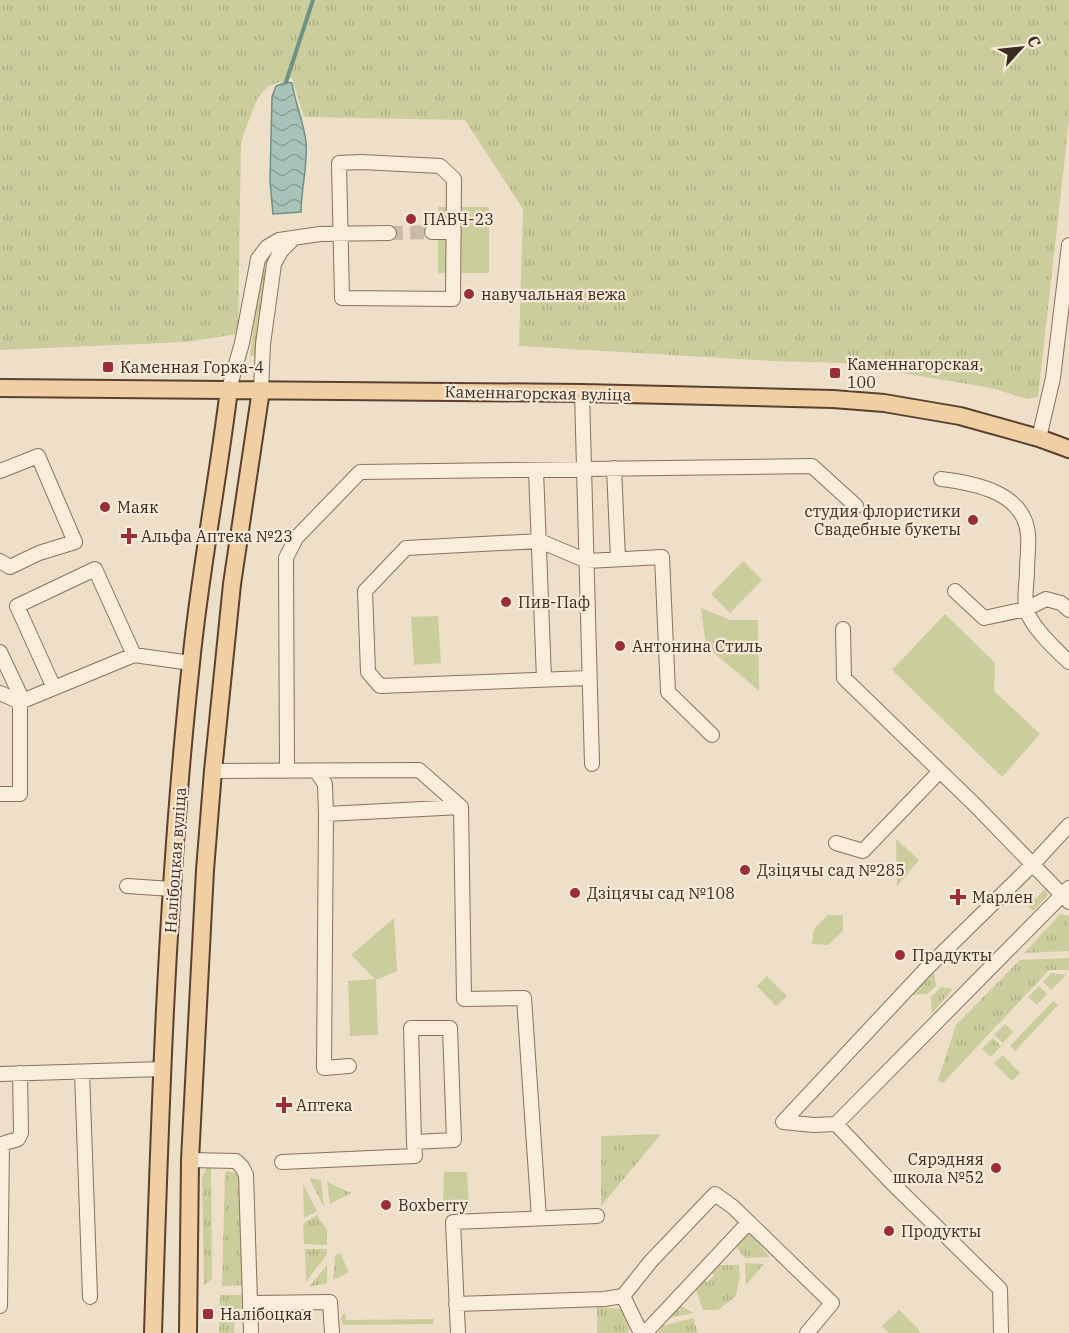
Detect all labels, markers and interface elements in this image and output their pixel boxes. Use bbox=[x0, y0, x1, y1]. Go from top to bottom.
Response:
north arrow bbox=[991, 18, 1051, 78]
text: С bbox=[1023, 32, 1046, 50]
place label: ПАВЧ-23 bbox=[423, 209, 494, 229]
marker: ПАВЧ-23 bbox=[404, 212, 418, 226]
place label: навучальная вежа bbox=[481, 284, 626, 304]
marker: навучальная вежа bbox=[462, 287, 476, 301]
place label: Каменнагорская, 100 bbox=[847, 354, 984, 392]
place label: Каменная Горка-4 bbox=[120, 357, 264, 377]
marker: Каменная Горка-4 bbox=[101, 360, 115, 374]
marker: Каменнагорская, 100 bbox=[828, 366, 842, 380]
street label: Каменнагорская вуліца bbox=[445, 381, 632, 405]
place label: Маяк bbox=[117, 497, 159, 517]
marker: Маяк bbox=[98, 500, 112, 514]
place label: студия флористики Свадебные букеты bbox=[805, 501, 961, 539]
marker: студия флористики Свадебные букеты bbox=[966, 513, 980, 527]
place label: Альфа Аптека №23 bbox=[141, 526, 293, 546]
marker: Альфа Аптека №23 bbox=[122, 529, 136, 543]
place label: Пив-Паф bbox=[518, 592, 590, 612]
marker: Пив-Паф bbox=[499, 595, 513, 609]
place label: Антонина Стиль bbox=[632, 636, 763, 656]
marker: Антонина Стиль bbox=[613, 639, 627, 653]
street label: Налібоцкая вуліца bbox=[160, 786, 190, 934]
place label: Дзіцячы сад №285 bbox=[757, 860, 905, 880]
marker: Дзіцячы сад №285 bbox=[738, 863, 752, 877]
place label: Дзіцячы сад №108 bbox=[587, 883, 735, 903]
marker: Дзіцячы сад №108 bbox=[568, 886, 582, 900]
place label: Марлен bbox=[972, 887, 1033, 907]
marker: Марлен bbox=[949, 888, 967, 906]
place label: Прадукты bbox=[912, 945, 993, 965]
marker: Прадукты bbox=[893, 948, 907, 962]
place label: Аптека bbox=[296, 1095, 353, 1115]
marker: Аптека bbox=[277, 1098, 291, 1112]
place label: Сярэдняя школа №52 bbox=[893, 1149, 984, 1187]
marker: Сярэдняя школа №52 bbox=[989, 1161, 1003, 1175]
place label: Boxberry bbox=[398, 1195, 468, 1215]
marker: Boxberry bbox=[379, 1198, 393, 1212]
place label: Продукты bbox=[901, 1221, 981, 1241]
marker: Продукты bbox=[882, 1224, 896, 1238]
place label: Налібоцкая bbox=[220, 1304, 312, 1324]
marker: Налібоцкая bbox=[201, 1307, 215, 1321]

